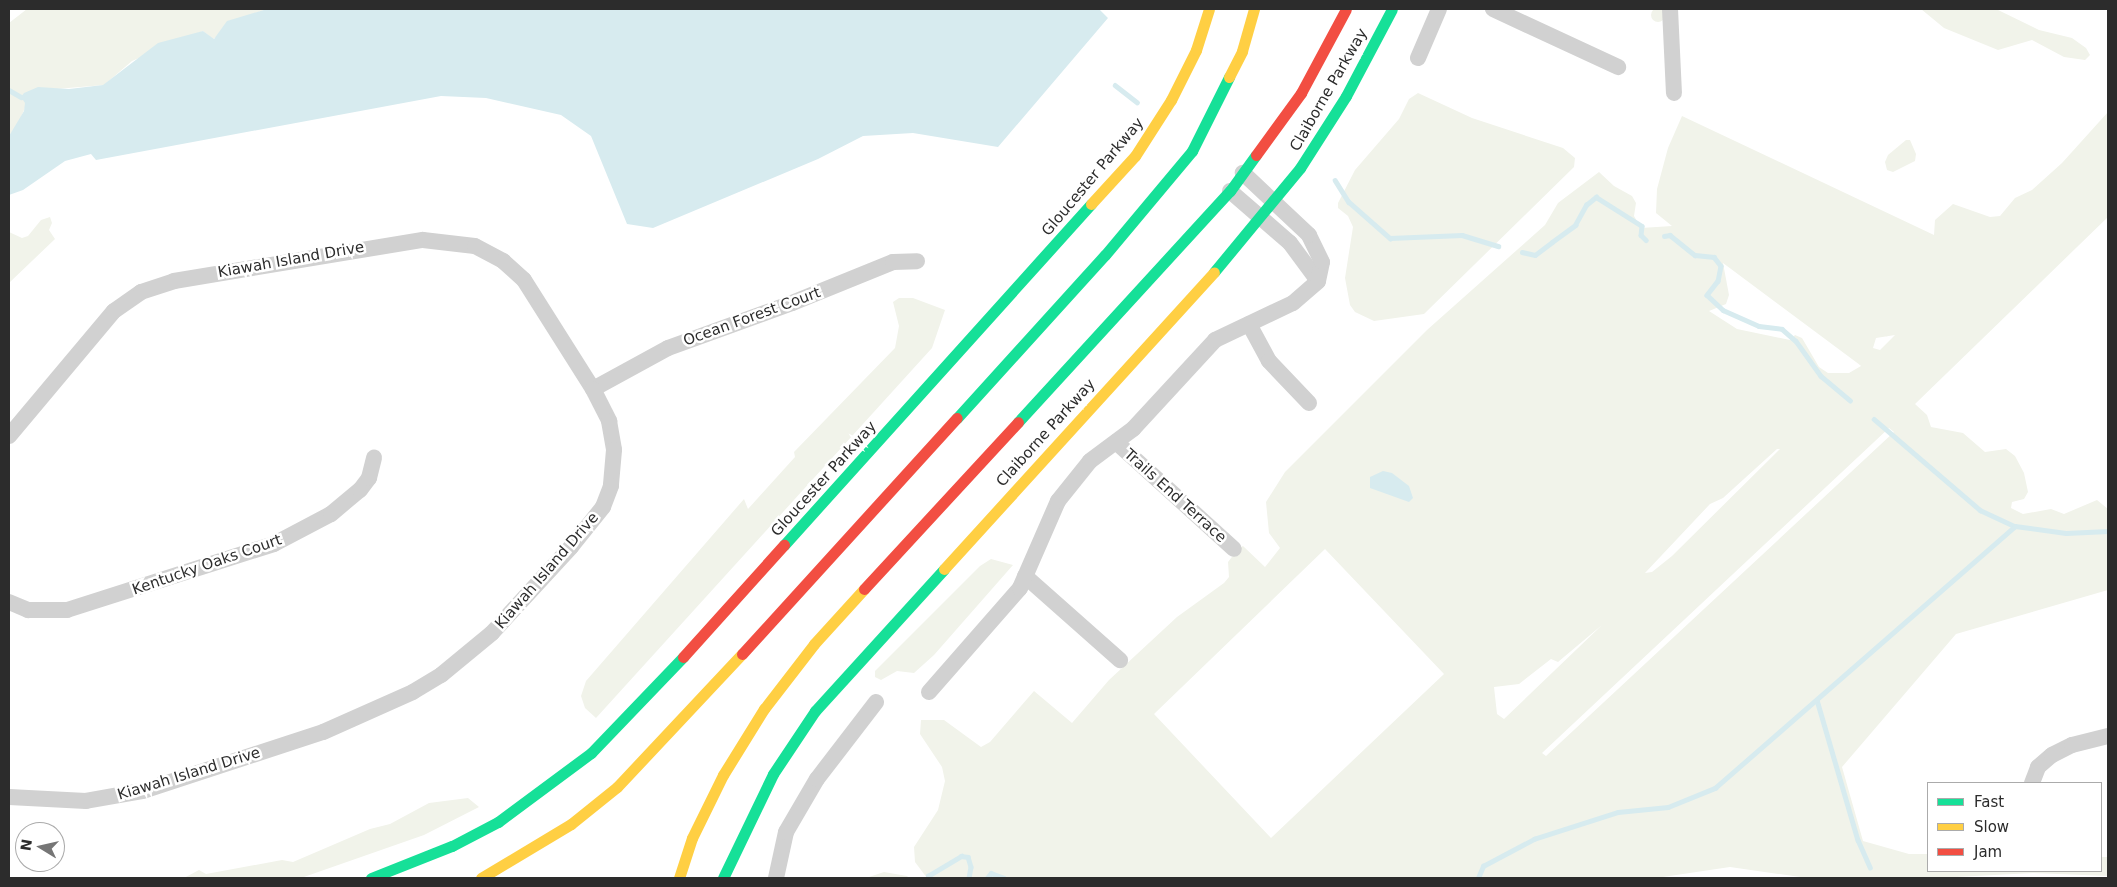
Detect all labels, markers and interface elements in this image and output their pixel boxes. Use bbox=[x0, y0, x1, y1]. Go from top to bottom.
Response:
street label: Claiborne Parkway bbox=[1286, 25, 1372, 155]
street label: Gloucester Parkway bbox=[1038, 114, 1148, 240]
street label: Kiawah Island Drive bbox=[216, 238, 366, 282]
street label: Ocean Forest Court bbox=[681, 284, 823, 350]
street label: Claiborne Parkway bbox=[993, 375, 1099, 491]
street label: Gloucester Parkway bbox=[768, 418, 880, 540]
street label: Trails End Terrace bbox=[1120, 445, 1230, 547]
street label: Kiawah Island Drive bbox=[492, 509, 602, 633]
street label: Kentucky Oaks Court bbox=[130, 531, 284, 599]
street label: Kiawah Island Drive bbox=[115, 744, 263, 804]
legend bbox=[1927, 782, 2102, 872]
text: Fast bbox=[1974, 793, 2004, 811]
text: Slow bbox=[1974, 818, 2009, 836]
north arrow bbox=[15, 822, 65, 872]
text: N bbox=[17, 838, 35, 852]
text: Jam bbox=[1974, 843, 2002, 861]

